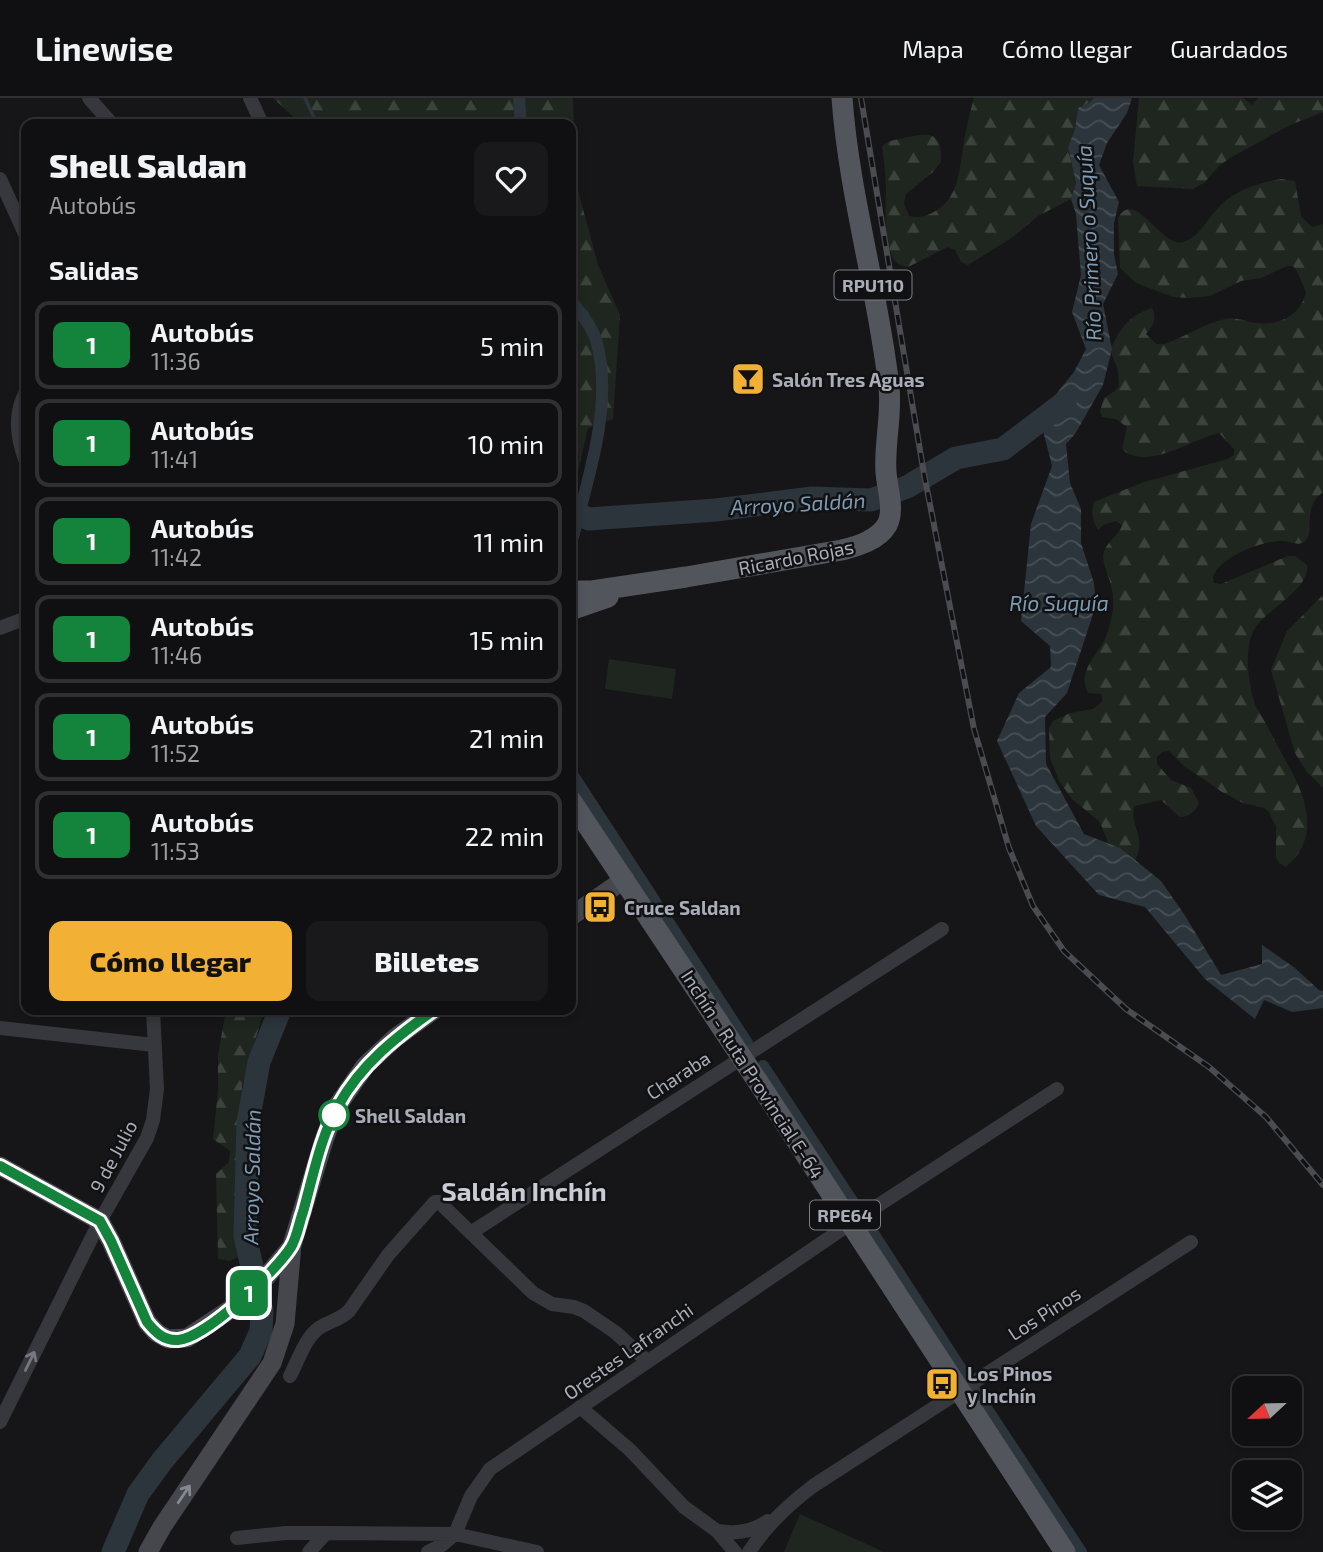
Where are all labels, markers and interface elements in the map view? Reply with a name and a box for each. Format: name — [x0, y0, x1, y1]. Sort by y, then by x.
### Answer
text: Linewise — [35, 28, 173, 68]
text: Mapa — [902, 34, 964, 63]
text: Cómo llegar — [1002, 34, 1132, 63]
text: Guardados — [1170, 34, 1288, 63]
button: heart — [474, 142, 548, 216]
water label: Río Primero o Suquía — [1070, 144, 1106, 342]
text: Shell Saldan — [49, 145, 247, 185]
text: Autobús — [49, 191, 136, 219]
text: Salidas — [49, 254, 139, 285]
road number: RPU110 — [834, 270, 912, 300]
text: Autobús — [151, 316, 254, 347]
text: 1 — [86, 330, 97, 359]
text: 5 min — [480, 330, 544, 361]
text: 11:36 — [151, 347, 201, 375]
bar icon: Salón Tres Aguas — [729, 360, 767, 398]
place label: Salón Tres Aguas — [772, 368, 925, 391]
text: Autobús — [151, 414, 254, 445]
text: 1 — [86, 428, 97, 457]
text: 10 min — [468, 428, 544, 459]
text: 11:41 — [151, 445, 198, 473]
water label: Arroyo Saldán — [729, 487, 866, 520]
text: Autobús — [151, 512, 254, 543]
text: 1 — [86, 526, 97, 555]
text: 11 min — [473, 526, 544, 557]
street label: Ricardo Rojas — [736, 535, 856, 579]
text: 11:42 — [151, 543, 202, 571]
water label: Río Suquía — [1009, 590, 1109, 615]
text: Autobús — [151, 610, 254, 641]
text: 1 — [86, 624, 97, 653]
text: 15 min — [470, 624, 544, 655]
text: 11:46 — [151, 641, 202, 669]
text: Autobús — [151, 708, 254, 739]
text: 1 — [86, 722, 97, 751]
text: 21 min — [469, 722, 544, 753]
text: 11:52 — [151, 739, 200, 767]
text: Autobús — [151, 806, 254, 837]
text: 1 — [86, 820, 97, 849]
text: 22 min — [465, 820, 544, 851]
text: 11:53 — [151, 837, 200, 865]
bus stop icon: Cruce Saldan — [581, 888, 619, 926]
place label: Cruce Saldan — [624, 896, 741, 919]
button: Cómo llegar — [49, 921, 292, 1001]
button: Billetes — [306, 921, 548, 1001]
street label: Inchín - Ruta Provincial E-64 — [677, 965, 829, 1183]
street label: Charaba — [642, 1046, 714, 1104]
marker: Shell Saldan — [319, 1100, 349, 1130]
place label: Shell Saldan — [355, 1104, 466, 1127]
water label: Arroyo Saldán — [237, 1109, 266, 1246]
street label: 9 de Julio — [84, 1116, 142, 1196]
district label: Saldán Inchín — [441, 1175, 607, 1206]
road number: RPE64 — [810, 1200, 880, 1230]
line badge: 1 — [226, 1270, 272, 1316]
text: 1 — [244, 1278, 254, 1307]
street label: Los Pinos — [1003, 1281, 1085, 1345]
street label: Orestes Lafranchi — [559, 1298, 697, 1404]
one-way arrow — [24, 1351, 38, 1372]
place label: Los Pinos y Inchín — [967, 1362, 1052, 1408]
bus stop icon: Los Pinos y Inchín — [923, 1365, 961, 1403]
north arrow — [1232, 1376, 1302, 1446]
map controls — [1232, 1376, 1302, 1530]
button: layers — [1232, 1460, 1302, 1530]
one-way arrow — [177, 1485, 191, 1504]

